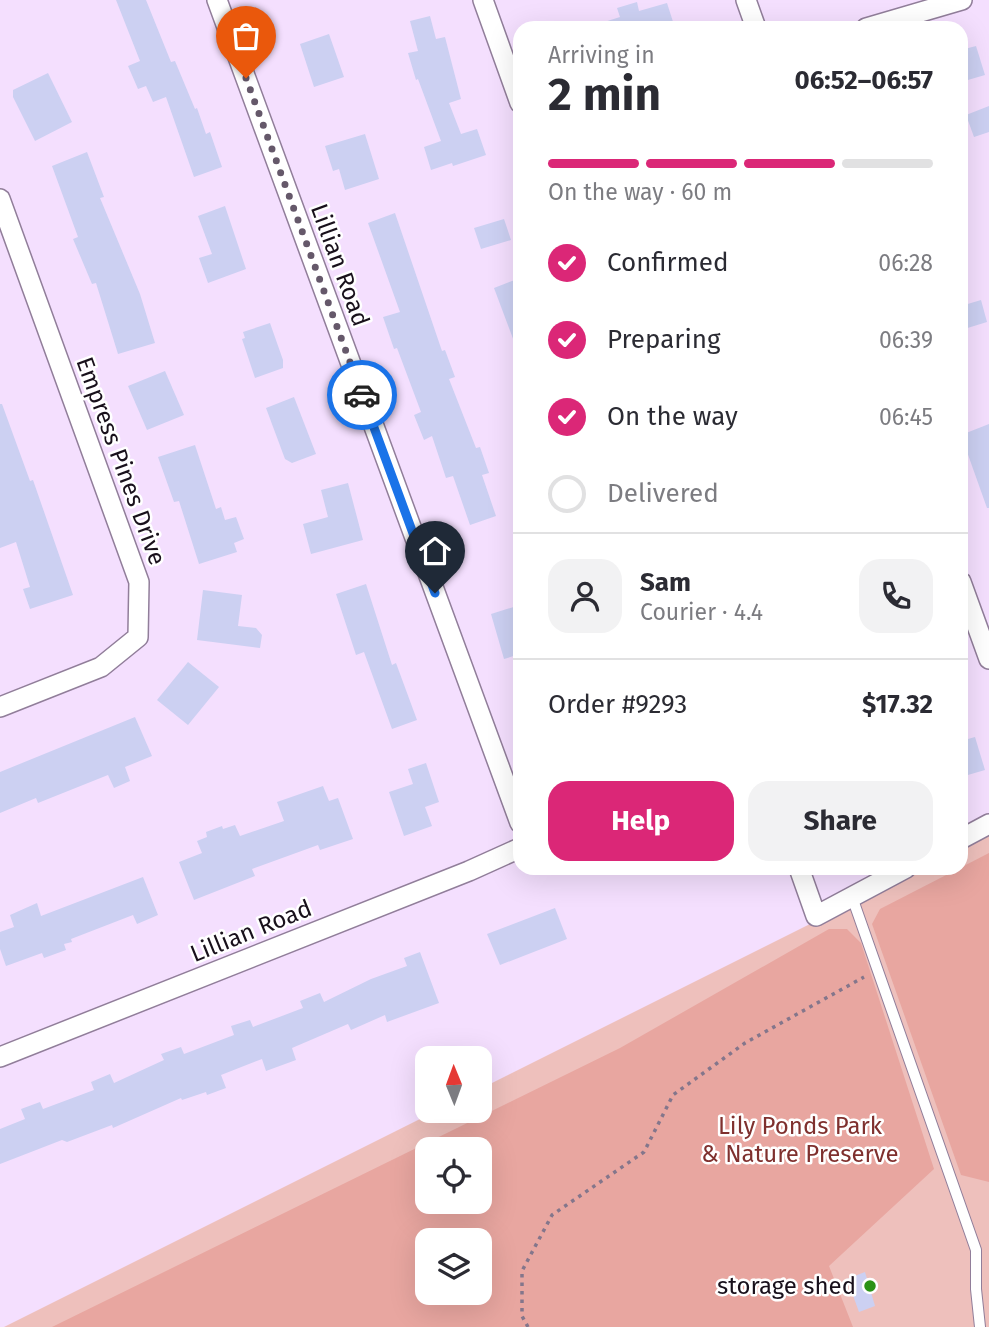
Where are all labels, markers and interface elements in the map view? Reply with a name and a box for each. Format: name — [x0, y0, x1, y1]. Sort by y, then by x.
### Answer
pin — [216, 6, 276, 78]
icon: bag — [227, 17, 265, 55]
text: Arriving in — [548, 41, 655, 69]
text: 06:52–06:57 — [794, 65, 933, 96]
text: 2 min — [548, 67, 661, 122]
text: On the way · 60 m — [548, 178, 732, 206]
street label: Lillian Road — [305, 200, 375, 330]
icon: check — [548, 244, 586, 282]
text: Confirmed — [607, 247, 728, 278]
text: 06:28 — [878, 249, 933, 277]
icon: check — [548, 321, 586, 359]
text: Preparing — [607, 324, 720, 355]
text: 06:39 — [879, 326, 933, 354]
street label: Empress Pines Drive — [70, 353, 172, 569]
courier — [327, 360, 397, 430]
icon: car — [343, 376, 381, 414]
icon: check — [548, 398, 586, 436]
text: On the way — [607, 401, 738, 432]
text: 06:45 — [879, 403, 933, 431]
text: Delivered — [607, 478, 719, 509]
pin — [405, 521, 465, 593]
icon: home — [416, 532, 454, 570]
button: person — [548, 559, 622, 633]
button: phone — [859, 559, 933, 633]
text: Sam — [640, 567, 691, 598]
text: Courier · 4.4 — [640, 598, 763, 626]
text: Order #9293 — [548, 689, 687, 720]
text: $17.32 — [862, 689, 933, 720]
button: Help — [548, 781, 734, 861]
button: Share — [748, 781, 933, 861]
street label: Lillian Road — [186, 894, 316, 968]
north arrow — [415, 1046, 492, 1124]
map controls — [415, 1046, 492, 1305]
park label: Lily Ponds Park & Nature Preserve — [701, 1112, 899, 1168]
button: locate — [415, 1137, 492, 1214]
button: layers — [415, 1228, 492, 1305]
place label: storage shed — [717, 1272, 856, 1300]
marker: storage shed — [862, 1278, 878, 1294]

